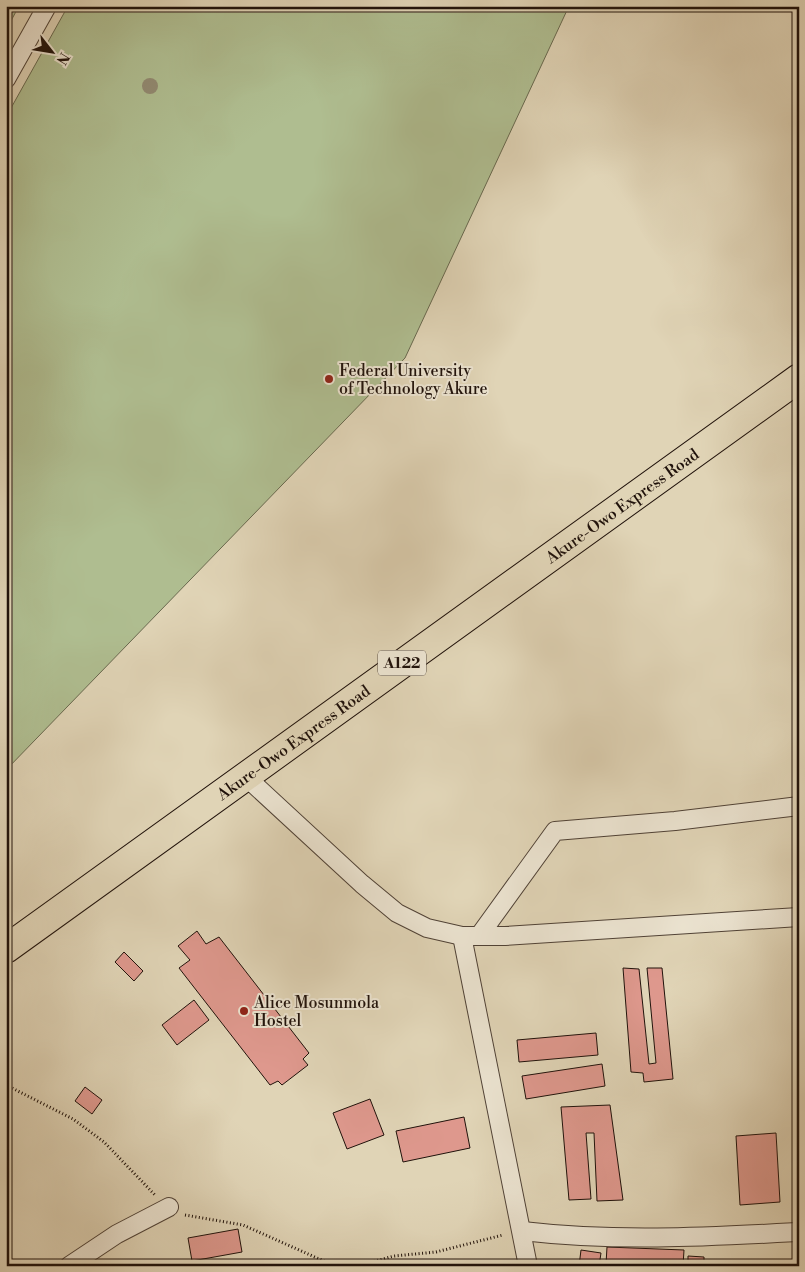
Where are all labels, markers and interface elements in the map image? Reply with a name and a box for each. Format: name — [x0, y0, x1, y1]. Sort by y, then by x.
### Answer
north arrow — [28, 28, 78, 78]
text: N — [52, 49, 73, 68]
place label: Federal University of Technology Akure — [339, 361, 488, 399]
marker: Federal University of Technology Akure — [323, 373, 335, 385]
street label: Akure-Owo Express Road — [541, 444, 703, 569]
road number: A122 — [378, 650, 426, 676]
street label: Akure-Owo Express Road — [213, 681, 374, 805]
place label: Alice Mosunmola Hostel — [253, 993, 380, 1031]
marker: Alice Mosunmola Hostel — [238, 1005, 250, 1017]

